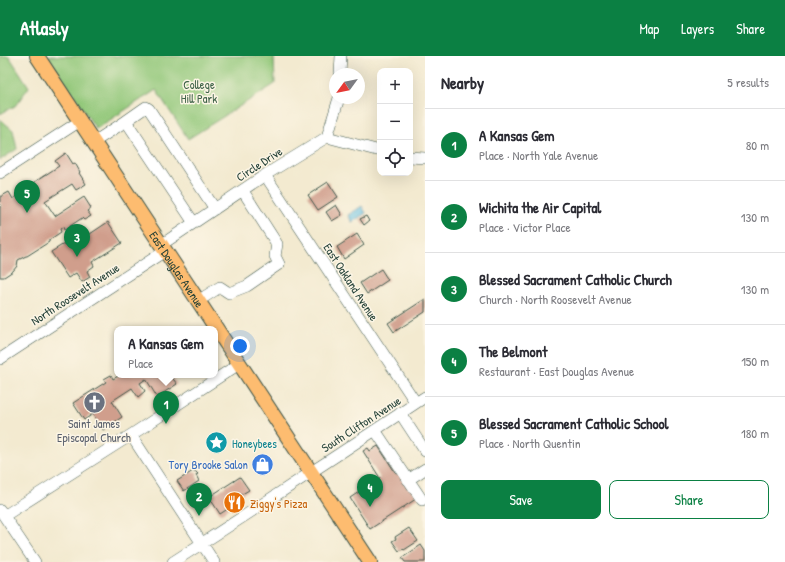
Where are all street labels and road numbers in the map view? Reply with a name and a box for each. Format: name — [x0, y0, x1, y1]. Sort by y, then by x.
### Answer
street label: Circle Drive — [233, 143, 286, 185]
street label: East Douglas Avenue — [146, 228, 209, 311]
street label: East Oakland Avenue — [320, 240, 383, 324]
street label: North Roosevelt Avenue — [27, 259, 123, 329]
street label: South Clifton Avenue — [318, 392, 404, 456]

